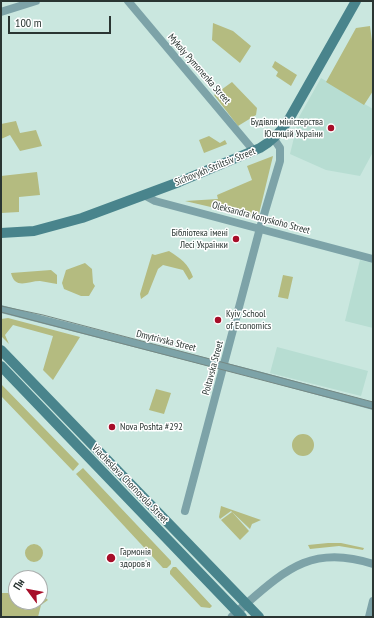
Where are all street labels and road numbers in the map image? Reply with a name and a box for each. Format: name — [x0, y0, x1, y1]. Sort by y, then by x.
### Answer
street label: Mykoly Pymonenka Street — [165, 31, 233, 107]
street label: Sichovykh Striltsiv Street — [173, 145, 257, 189]
street label: Oleksandra Konyskoho Street — [211, 199, 311, 237]
street label: Dmytrivska Street — [135, 328, 197, 354]
street label: Poltavska Street — [200, 340, 226, 396]
street label: Viacheslava Chornovola Street — [89, 442, 171, 526]

